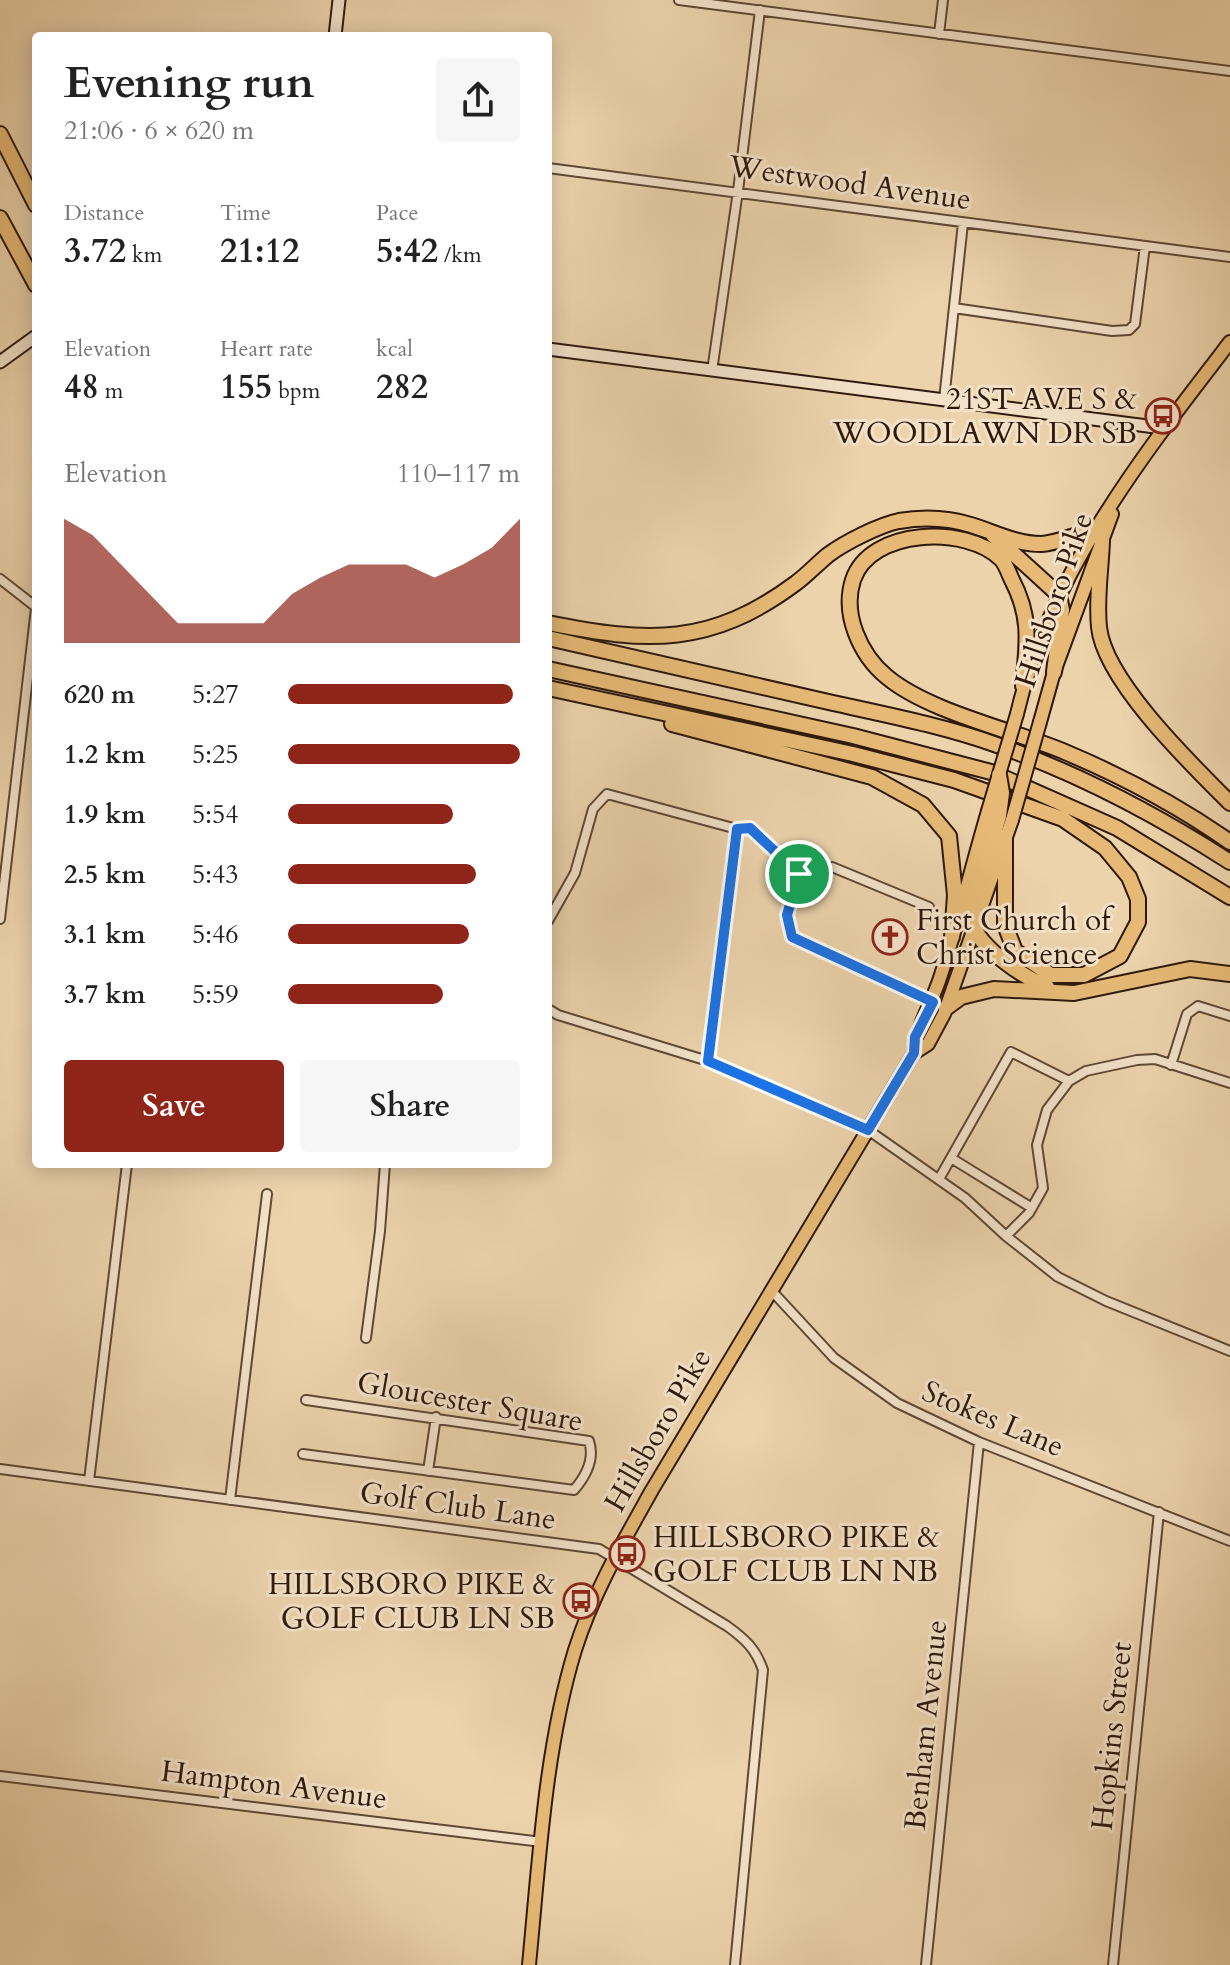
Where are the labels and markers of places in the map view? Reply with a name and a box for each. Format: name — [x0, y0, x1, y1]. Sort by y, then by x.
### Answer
place label: 21ST AVE S & WOODLAWN DR SB — [832, 379, 1137, 454]
bus stop icon: 21ST AVE S & WOODLAWN DR SB — [1144, 397, 1182, 435]
pin — [765, 840, 833, 908]
place label: First Church of Christ Science — [916, 900, 1115, 975]
church icon: First Church of Christ Science — [871, 918, 909, 956]
place label: HILLSBORO PIKE & GOLF CLUB LN NB — [653, 1517, 940, 1592]
bus stop icon: HILLSBORO PIKE & GOLF CLUB LN NB — [608, 1535, 646, 1573]
place label: HILLSBORO PIKE & GOLF CLUB LN SB — [268, 1564, 555, 1639]
bus stop icon: HILLSBORO PIKE & GOLF CLUB LN SB — [562, 1582, 600, 1620]

